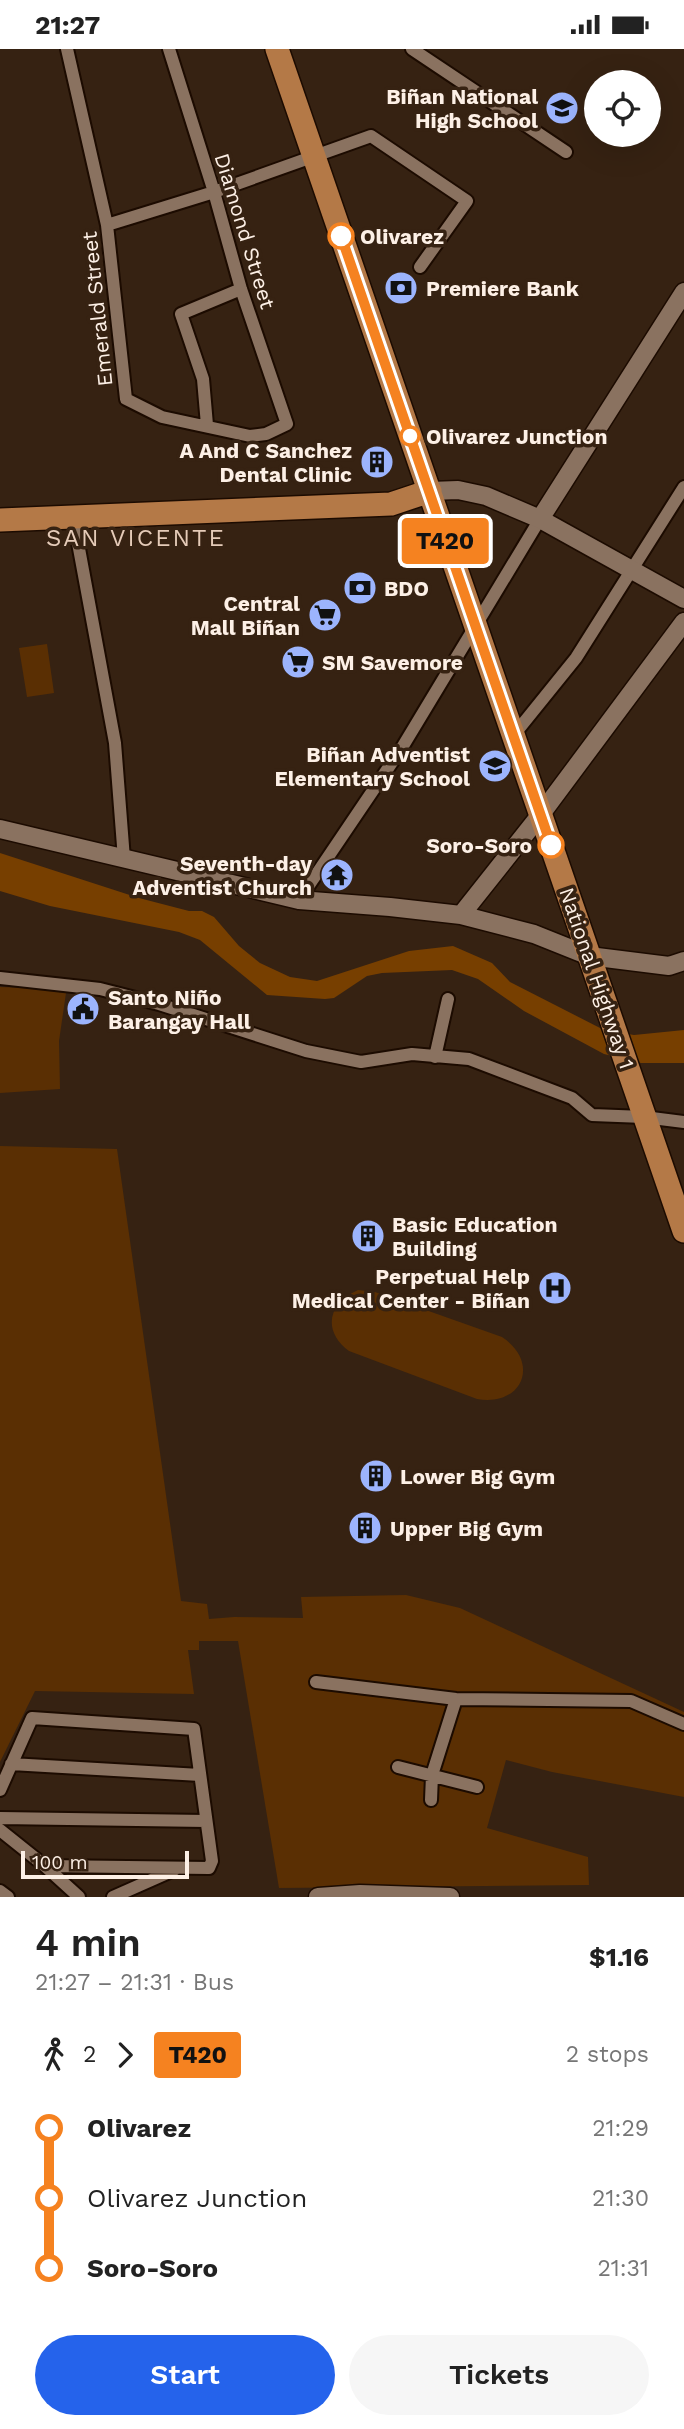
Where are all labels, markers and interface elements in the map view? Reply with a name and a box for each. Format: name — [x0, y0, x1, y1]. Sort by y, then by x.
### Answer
text: 21:27 — [35, 10, 100, 40]
map controls — [584, 70, 661, 147]
button: locate — [584, 70, 661, 147]
place label: Biñan National High School — [386, 84, 538, 133]
school or university icon: Biñan National High School — [543, 89, 581, 127]
street label: Diamond Street — [209, 150, 281, 312]
marker: Olivarez — [328, 223, 354, 249]
place label: Olivarez — [360, 224, 444, 249]
street label: Emerald Street — [76, 230, 118, 388]
bank icon: Premiere Bank — [382, 269, 420, 307]
place label: Premiere Bank — [426, 276, 580, 301]
place label: Olivarez Junction — [426, 424, 607, 449]
marker: Olivarez Junction — [400, 426, 420, 446]
place label: A And C Sanchez Dental Clinic — [179, 438, 352, 487]
building icon: A And C Sanchez Dental Clinic — [358, 443, 396, 481]
line badge: T420 — [396, 518, 494, 564]
district label: SAN VICENTE — [46, 524, 226, 552]
text: T420 — [416, 527, 474, 555]
bank icon: BDO — [341, 569, 379, 607]
place label: BDO — [384, 576, 429, 601]
place label: Central Mall Biñan — [191, 591, 300, 640]
supermarket icon: Central Mall Biñan — [306, 596, 344, 634]
supermarket icon: SM Savemore — [279, 643, 317, 681]
place label: SM Savemore — [322, 650, 463, 675]
place label: Biñan Adventist Elementary School — [274, 742, 470, 791]
school or university icon: Biñan Adventist Elementary School — [476, 747, 514, 785]
marker: Soro-Soro — [538, 832, 564, 858]
place label: Soro-Soro — [426, 833, 532, 858]
place label: Seventh-day Adventist Church — [132, 851, 312, 900]
temple icon: Seventh-day Adventist Church — [318, 856, 356, 894]
street label: National Highway 1 — [554, 884, 640, 1072]
place label: Santo Niño Barangay Hall — [108, 985, 251, 1034]
public building icon: Santo Niño Barangay Hall — [64, 990, 102, 1028]
place label: Basic Education Building — [392, 1212, 558, 1261]
building icon: Basic Education Building — [349, 1217, 387, 1255]
place label: Perpetual Help Medical Center - Biñan — [292, 1264, 530, 1313]
hospital icon: Perpetual Help Medical Center - Biñan — [536, 1269, 574, 1307]
building icon: Lower Big Gym — [357, 1457, 395, 1495]
place label: Lower Big Gym — [400, 1464, 555, 1489]
building icon: Upper Big Gym — [346, 1509, 384, 1547]
place label: Upper Big Gym — [390, 1516, 543, 1541]
scale bar — [21, 1848, 189, 1880]
text: 100 m — [32, 1851, 88, 1874]
text: 4 min — [35, 1921, 141, 1965]
text: $1.16 — [589, 1942, 649, 1972]
text: 21:27 – 21:31 · Bus — [35, 1969, 234, 1996]
icon: walk — [35, 2036, 73, 2074]
icon: forward — [106, 2036, 144, 2074]
text: 2 — [83, 2041, 96, 2068]
text: T420 — [168, 2041, 227, 2069]
text: 2 stops — [566, 2041, 649, 2068]
text: Olivarez — [87, 2113, 191, 2143]
text: 21:29 — [592, 2115, 649, 2142]
text: Olivarez Junction — [87, 2183, 307, 2213]
text: 21:30 — [592, 2185, 649, 2212]
text: Soro-Soro — [87, 2253, 218, 2283]
text: 21:31 — [597, 2255, 649, 2282]
button: Start — [35, 2335, 335, 2415]
button: Tickets — [349, 2335, 649, 2415]

